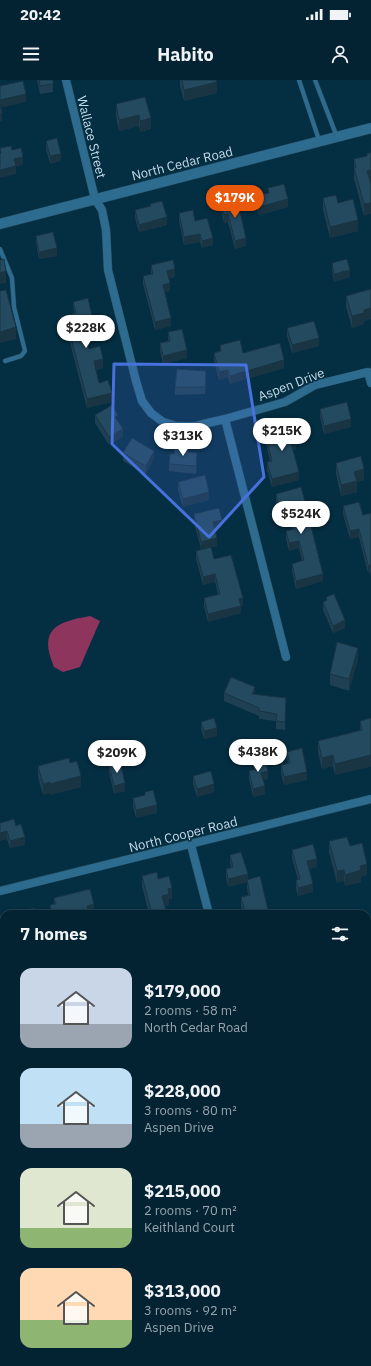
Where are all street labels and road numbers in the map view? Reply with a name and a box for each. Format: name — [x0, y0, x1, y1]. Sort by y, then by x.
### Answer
street label: Wallace Street — [73, 94, 110, 180]
street label: North Cedar Road — [130, 143, 235, 184]
street label: Aspen Drive — [255, 364, 327, 405]
street label: North Cooper Road — [127, 813, 239, 856]

